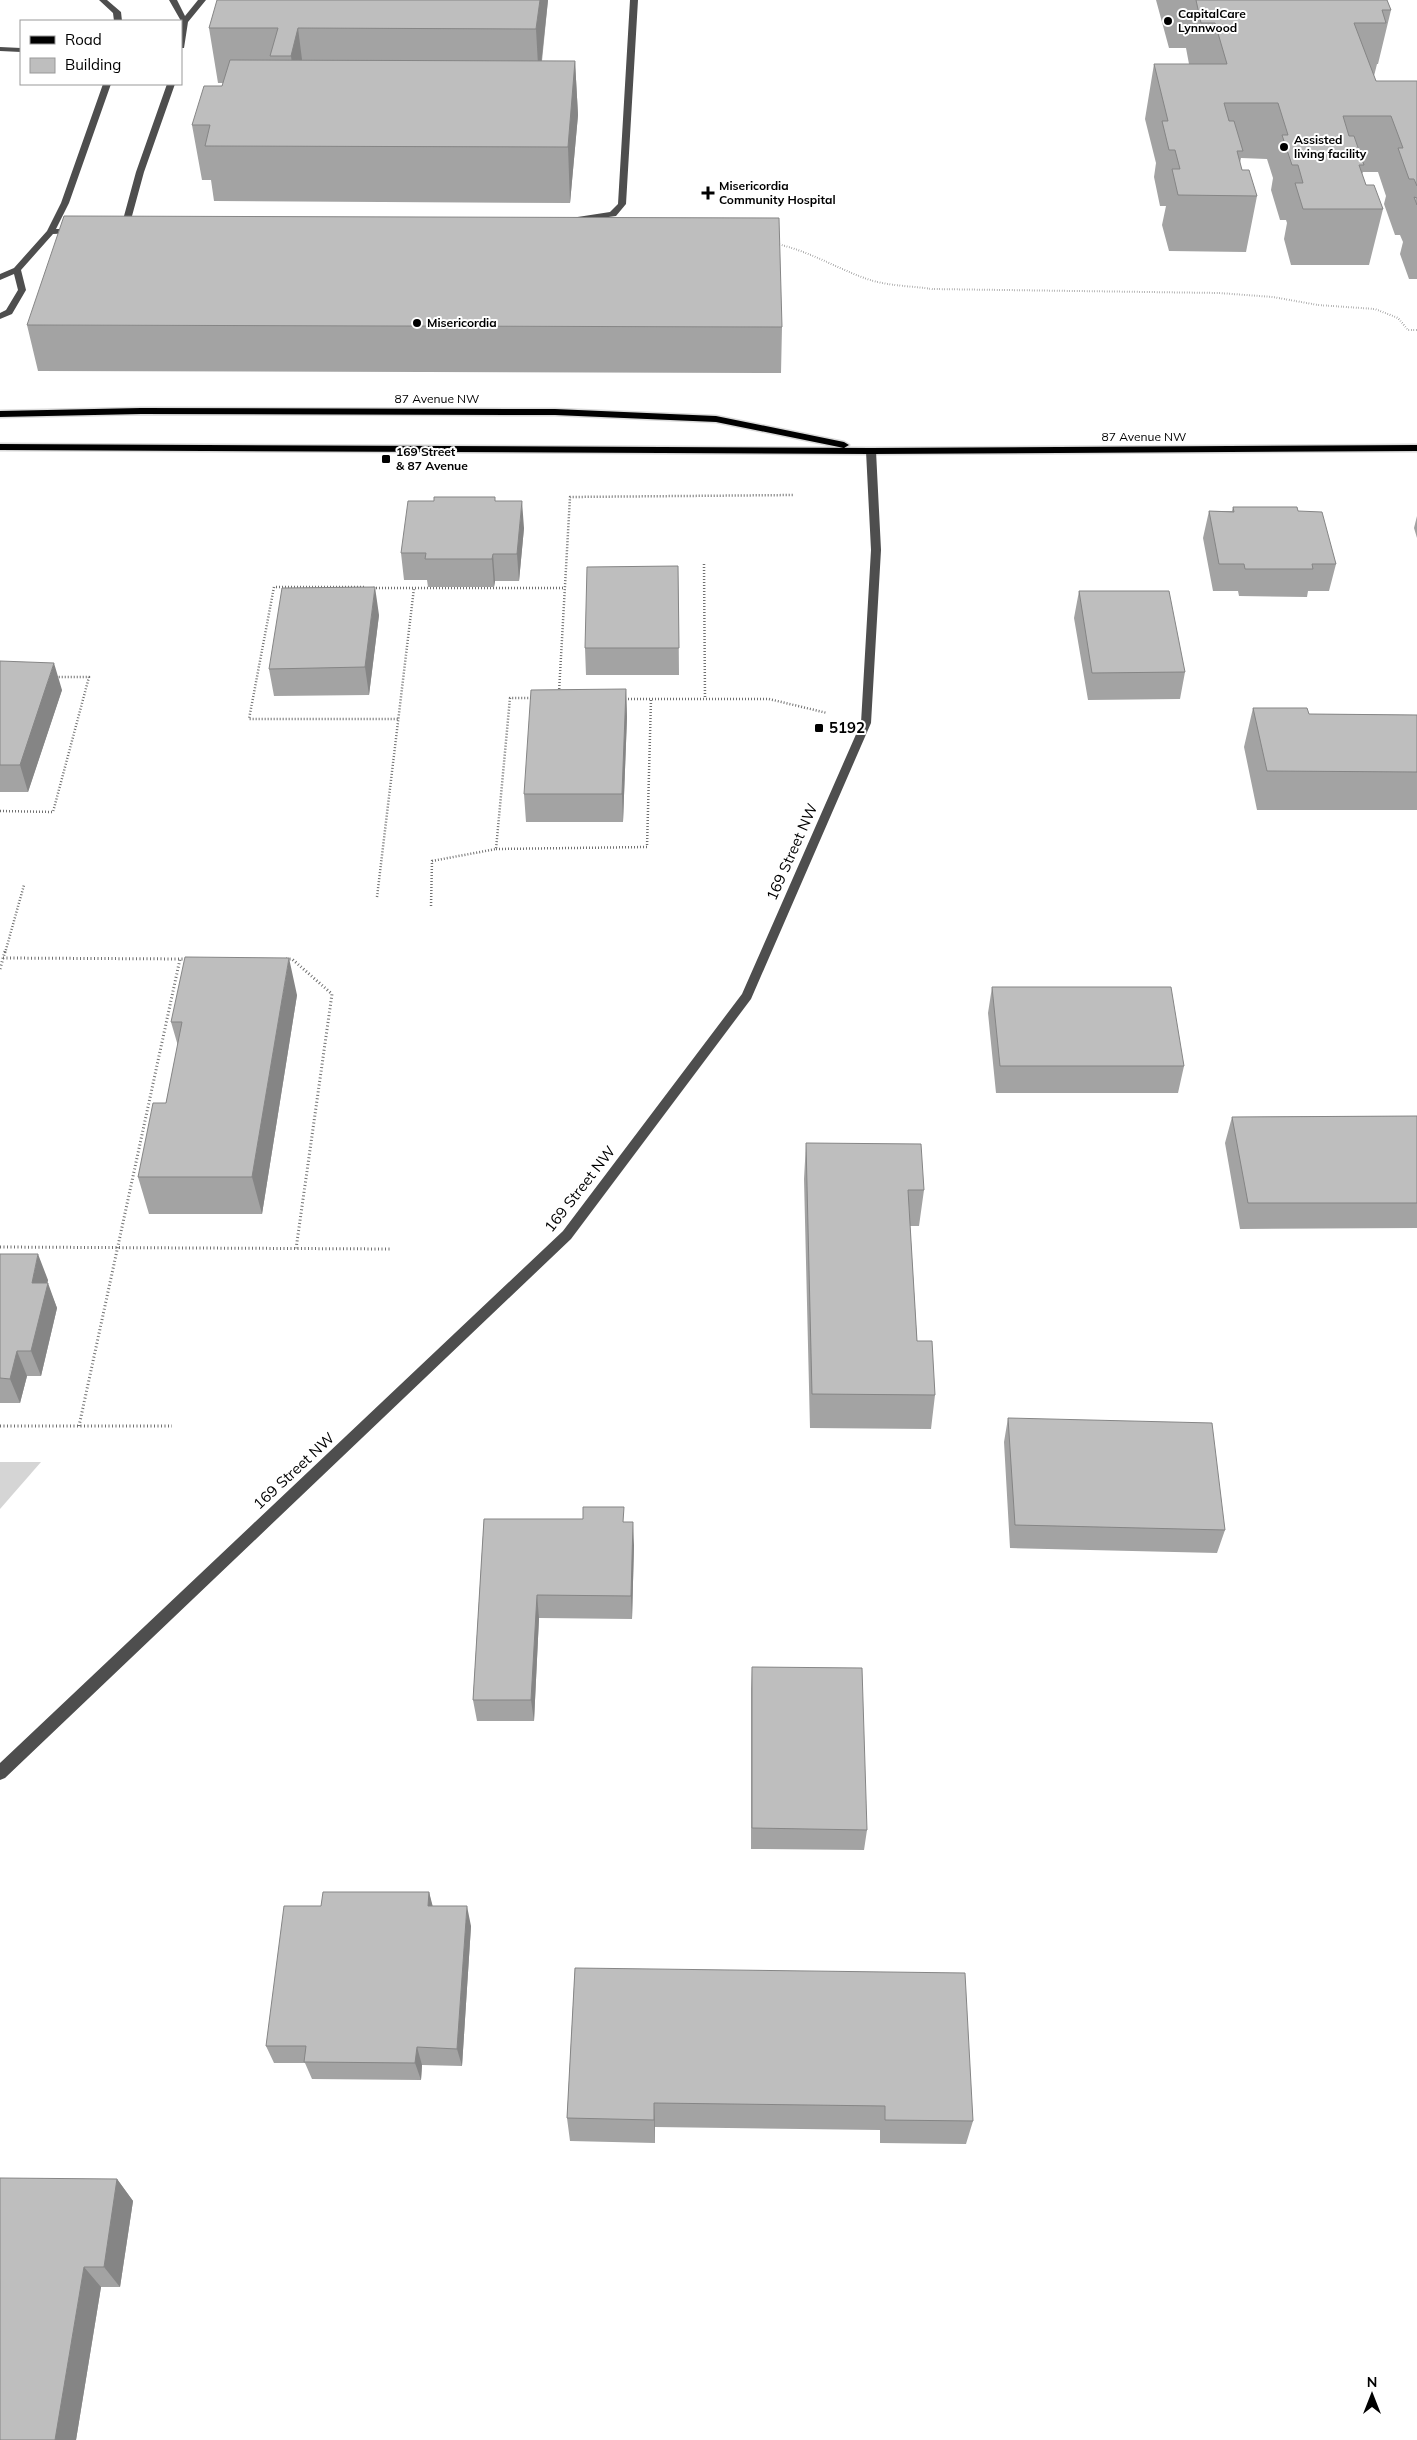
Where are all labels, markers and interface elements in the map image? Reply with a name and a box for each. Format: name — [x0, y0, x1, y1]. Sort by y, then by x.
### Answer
place label: CapitalCare Lynnwood — [1178, 6, 1246, 35]
marker: CapitalCare Lynnwood — [1162, 15, 1174, 27]
legend — [20, 20, 182, 85]
text: Road — [65, 30, 102, 49]
text: Building — [65, 55, 121, 74]
place label: Assisted living facility — [1294, 132, 1367, 161]
marker: Assisted living facility — [1278, 141, 1290, 153]
place label: Misericordia Community Hospital — [719, 178, 836, 207]
marker: Misericordia Community Hospital — [701, 186, 715, 200]
place label: Misericordia — [427, 315, 497, 330]
marker: Misericordia — [411, 317, 423, 329]
street label: 87 Avenue NW — [395, 391, 479, 406]
street label: 87 Avenue NW — [1102, 429, 1186, 444]
place label: 169 Street & 87 Avenue — [396, 444, 468, 473]
marker: 169 Street & 87 Avenue — [380, 453, 392, 465]
place label: 5192 — [829, 718, 865, 737]
marker: 5192 — [813, 722, 825, 734]
street label: 169 Street NW — [762, 800, 822, 903]
street label: 169 Street NW — [540, 1142, 619, 1236]
street label: 169 Street NW — [249, 1428, 338, 1513]
north arrow — [1347, 2370, 1397, 2420]
text: N — [1367, 2373, 1377, 2391]

